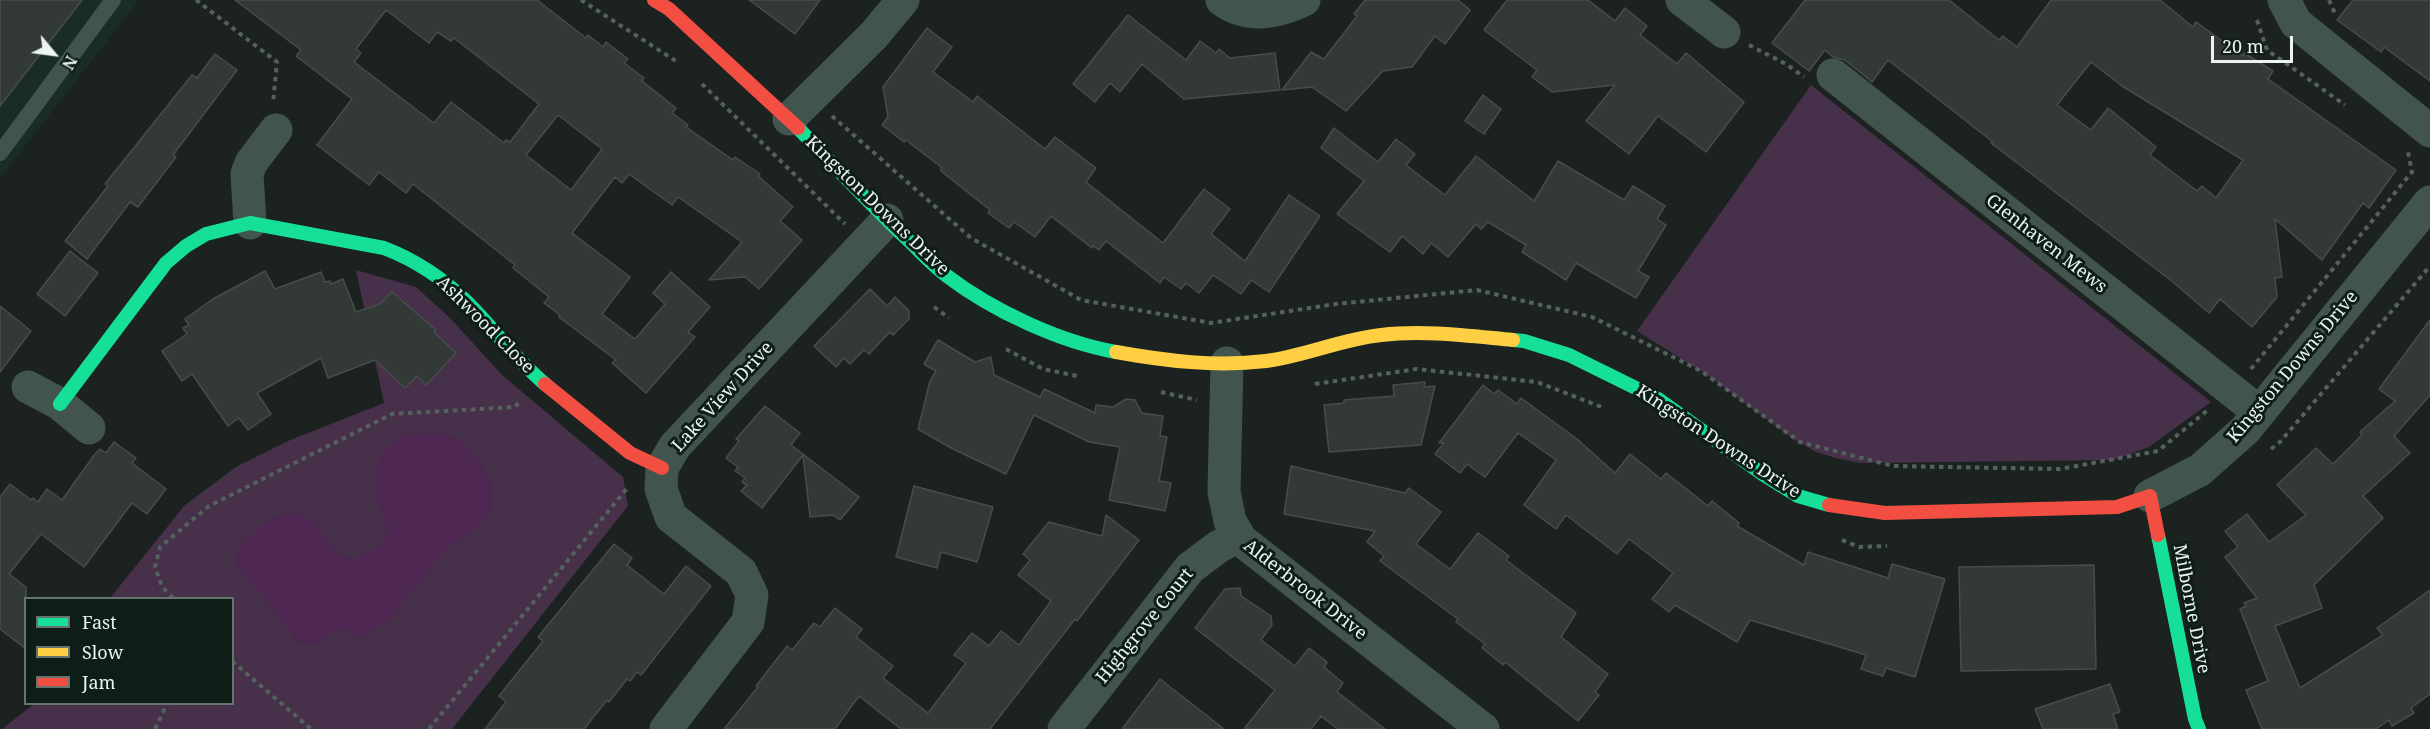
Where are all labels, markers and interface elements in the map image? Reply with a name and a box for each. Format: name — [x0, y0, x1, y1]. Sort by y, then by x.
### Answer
north arrow — [24, 24, 84, 84]
scale bar — [2214, 24, 2296, 62]
text: 20 m — [2222, 34, 2264, 58]
text: N — [57, 52, 82, 74]
street label: Kingston Downs Drive — [801, 132, 953, 280]
street label: Glenhaven Mews — [1981, 190, 2111, 298]
street label: Ashwood Close — [432, 272, 538, 378]
street label: Kingston Downs Drive — [2223, 287, 2363, 447]
street label: Lake View Drive — [668, 337, 778, 457]
street label: Kingston Downs Drive — [1632, 381, 1804, 503]
street label: Alderbrook Drive — [1239, 535, 1371, 645]
street label: Milborne Drive — [2168, 542, 2214, 676]
street label: Highgrove Court — [1092, 564, 1198, 688]
legend — [24, 597, 234, 705]
text: Fast — [82, 610, 117, 634]
text: Slow — [82, 640, 123, 664]
text: Jam — [82, 670, 116, 694]

